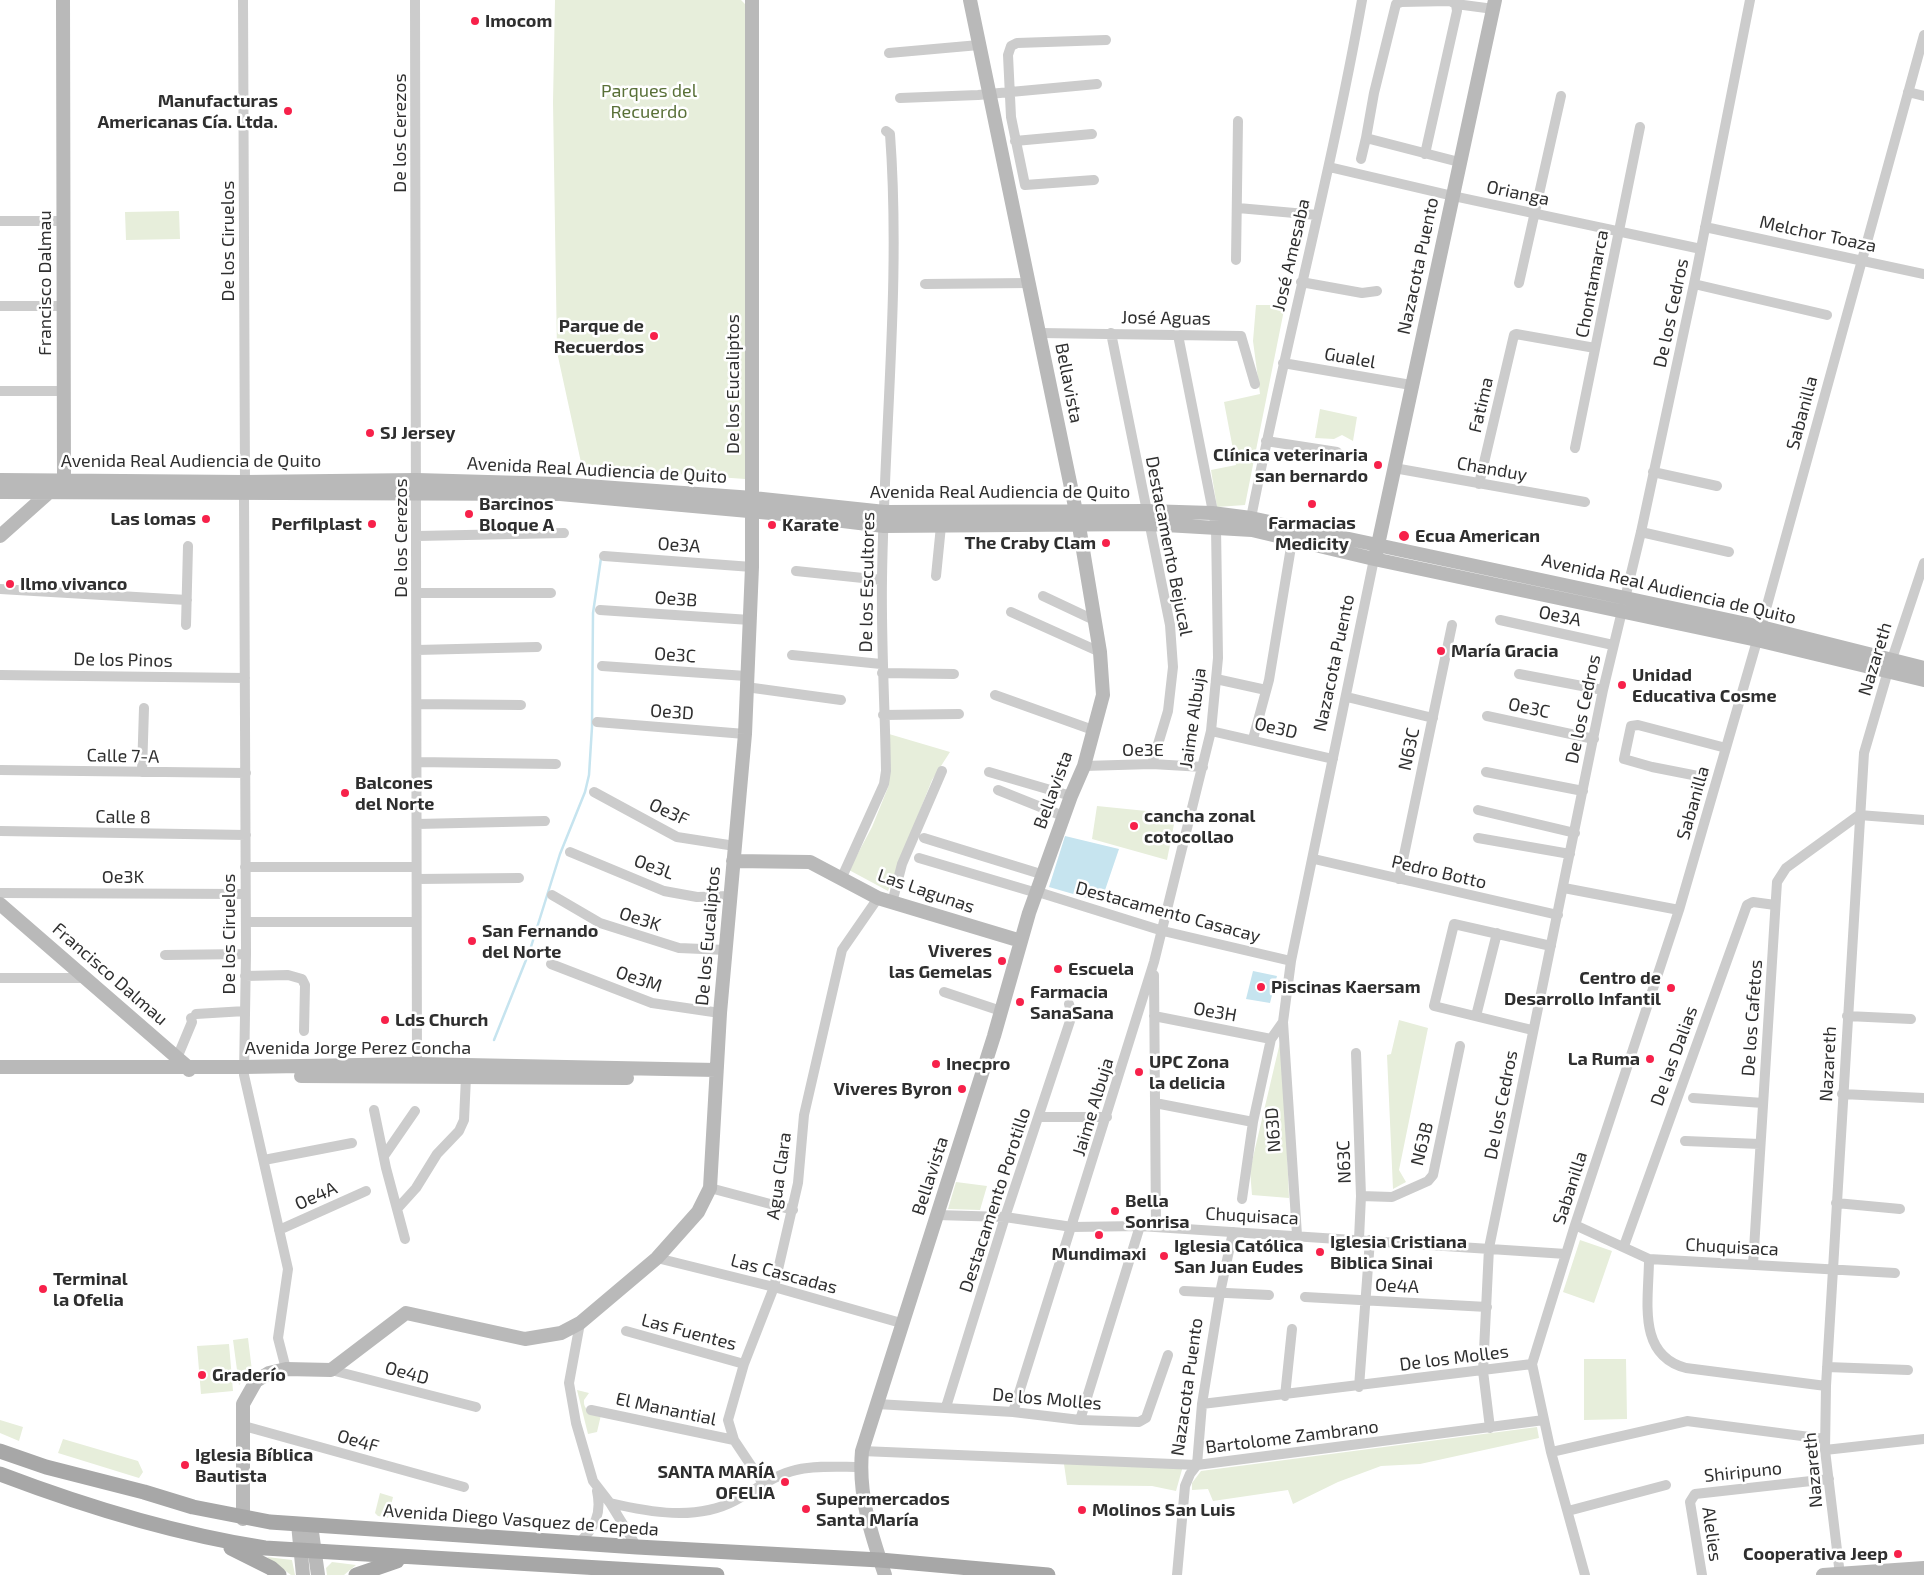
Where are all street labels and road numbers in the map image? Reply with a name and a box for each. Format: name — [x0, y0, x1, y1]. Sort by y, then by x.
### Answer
street label: De los Cerezos — [389, 73, 411, 193]
street label: Orianga — [1485, 176, 1551, 210]
street label: De los Ciruelos — [217, 181, 239, 301]
street label: Nazacota Puento — [1393, 196, 1443, 336]
street label: José Amesaba — [1268, 197, 1314, 313]
street label: Francisco Dalmau — [34, 210, 56, 356]
street label: Melchor Toaza — [1757, 211, 1879, 257]
street label: Chontamarca — [1571, 228, 1613, 340]
street label: De los Cedros — [1649, 256, 1693, 370]
street label: José Aguas — [1121, 306, 1211, 330]
street label: De los Eucaliptos — [722, 314, 744, 454]
street label: Bellavista — [1051, 341, 1087, 425]
street label: Gualel — [1323, 343, 1377, 373]
street label: Sabanilla — [1782, 374, 1822, 452]
street label: Fatima — [1464, 375, 1498, 435]
street label: Avenida Real Audiencia de Quito — [61, 450, 321, 472]
street label: Avenida Real Audiencia de Quito — [466, 452, 728, 488]
street label: Chanduy — [1455, 452, 1529, 486]
street label: Destacamento Bejucal — [1141, 454, 1197, 638]
street label: De los Cerezos — [390, 478, 412, 598]
street label: Avenida Real Audiencia de Quito — [870, 481, 1130, 503]
street label: De los Escultores — [855, 511, 879, 653]
street label: Oe3A — [657, 533, 701, 557]
street label: Avenida Real Audiencia de Quito — [1540, 549, 1798, 629]
street label: Oe3B — [654, 587, 698, 611]
street label: Nazacota Puento — [1309, 593, 1359, 733]
street label: Oe3A — [1537, 601, 1583, 631]
street label: Nazareth — [1854, 620, 1896, 698]
street label: Oe3C — [653, 643, 697, 667]
street label: De los Pinos — [73, 648, 173, 672]
street label: De los Cedros — [1561, 652, 1605, 766]
street label: Jaime Albuja — [1175, 666, 1211, 770]
street label: Oe3C — [1506, 693, 1552, 723]
street label: Oe3D — [649, 700, 695, 724]
street label: Oe3D — [1252, 713, 1300, 743]
street label: N63C — [1394, 726, 1424, 772]
street label: Oe3E — [1122, 739, 1164, 761]
street label: Calle 7-A — [87, 745, 159, 767]
street label: Bellavista — [1029, 748, 1077, 832]
street label: Sabanilla — [1672, 764, 1714, 842]
street label: Oe3F — [646, 793, 692, 831]
street label: Calle 8 — [95, 806, 151, 828]
street label: Oe3L — [631, 850, 677, 884]
street label: Pedro Botto — [1389, 851, 1489, 893]
street label: Las Lagunas — [875, 864, 977, 918]
street label: De los Eucaliptos — [691, 865, 725, 1007]
street label: Oe3K — [102, 866, 144, 888]
street label: De los Ciruelos — [218, 874, 240, 994]
street label: Destacamento Casacay — [1073, 877, 1263, 947]
street label: Oe3K — [617, 902, 663, 936]
street label: Francisco Dalmau — [48, 918, 172, 1030]
street label: De los Cafetos — [1737, 959, 1767, 1077]
street label: Oe3M — [613, 961, 665, 997]
street label: Oe3H — [1192, 998, 1238, 1026]
street label: De las Dalias — [1646, 1003, 1702, 1109]
street label: Nazareth — [1815, 1026, 1841, 1102]
street label: Avenida Jorge Perez Concha — [245, 1037, 471, 1059]
street label: De los Cedros — [1480, 1048, 1522, 1162]
street label: Jaime Albuja — [1068, 1055, 1118, 1159]
street label: Destacamento Porotillo — [955, 1105, 1035, 1295]
street label: N63D — [1261, 1107, 1285, 1153]
street label: N63B — [1406, 1120, 1438, 1168]
street label: Agua Clara — [762, 1131, 796, 1221]
street label: Bellavista — [907, 1134, 953, 1218]
street label: N63C — [1332, 1140, 1356, 1184]
street label: Sabanilla — [1548, 1149, 1592, 1227]
street label: Oe4A — [292, 1177, 340, 1215]
street label: Chuquisaca — [1205, 1203, 1299, 1229]
street label: Chuquisaca — [1685, 1234, 1779, 1260]
street label: Las Cascadas — [728, 1249, 840, 1299]
street label: Oe4A — [1374, 1274, 1420, 1298]
street label: Las Fuentes — [639, 1309, 739, 1355]
street label: Nazacota Puento — [1167, 1317, 1207, 1457]
street label: De los Molles — [1398, 1341, 1510, 1375]
street label: Oe4D — [383, 1357, 431, 1389]
street label: De los Molles — [991, 1383, 1103, 1415]
street label: El Manantial — [614, 1388, 718, 1430]
street label: Bartolome Zambrano — [1204, 1416, 1380, 1458]
street label: Oe4F — [335, 1425, 381, 1457]
street label: Nazareth — [1799, 1431, 1827, 1509]
street label: Shiripuno — [1703, 1457, 1783, 1487]
street label: Avenida Diego Vasquez de Cepeda — [382, 1500, 660, 1540]
street label: Alelies — [1697, 1505, 1727, 1563]

